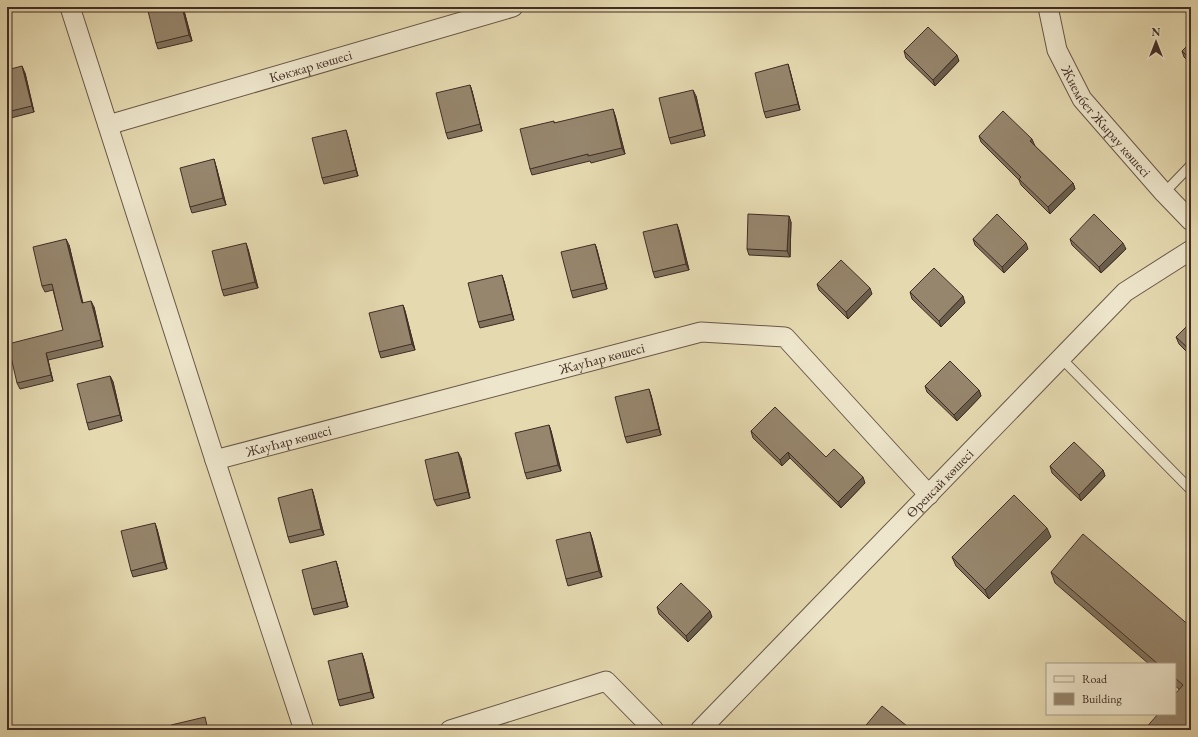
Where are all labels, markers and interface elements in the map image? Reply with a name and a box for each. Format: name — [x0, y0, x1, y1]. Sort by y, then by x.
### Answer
north arrow — [1136, 22, 1176, 62]
text: N — [1152, 25, 1161, 39]
street label: Көкжар көшесі — [267, 45, 355, 87]
street label: Жиембет Жырау көшесі — [1057, 61, 1155, 181]
street label: ЖауҺар көшесі — [556, 338, 647, 378]
street label: ЖауҺар көшесі — [243, 421, 334, 461]
street label: Өренсай көшесі — [902, 444, 978, 522]
legend — [1046, 663, 1176, 715]
text: Road — [1082, 671, 1108, 687]
text: Building — [1082, 691, 1123, 707]

